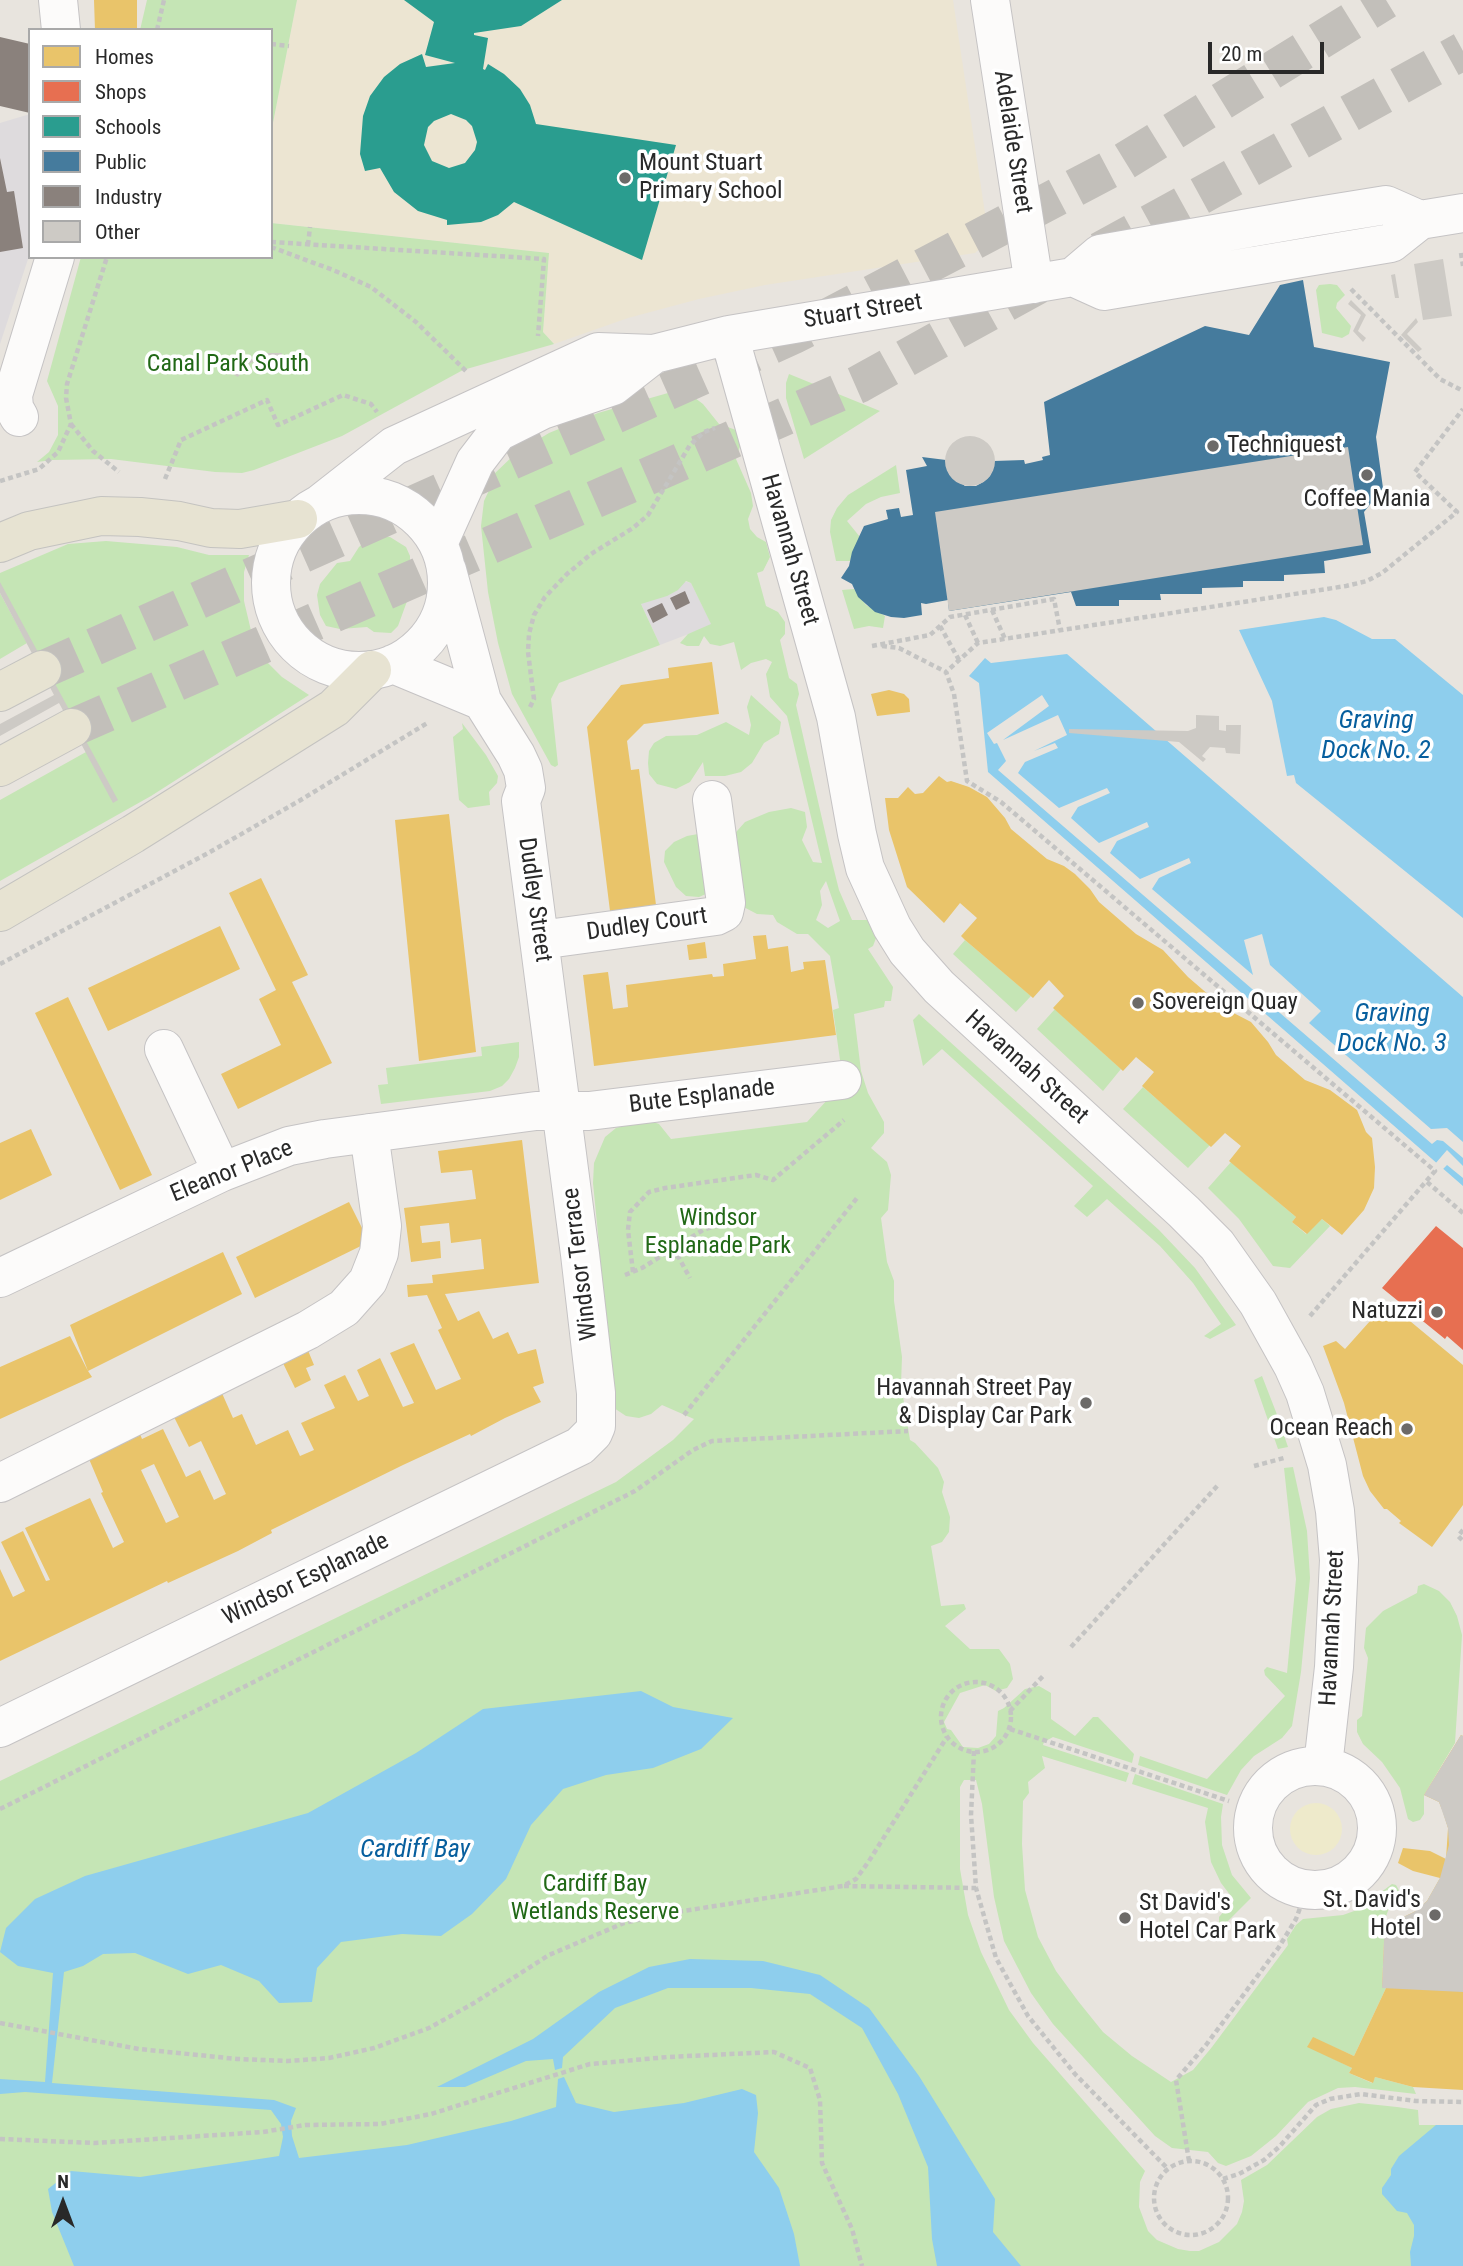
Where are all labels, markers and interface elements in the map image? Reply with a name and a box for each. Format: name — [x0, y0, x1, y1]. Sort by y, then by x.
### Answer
legend — [28, 28, 273, 259]
scale bar — [1211, 28, 1326, 72]
text: 20 m — [1221, 42, 1262, 66]
text: Homes — [95, 45, 154, 69]
street label: Adelaide Street — [986, 68, 1038, 216]
text: Shops — [95, 80, 147, 104]
text: Schools — [95, 115, 161, 139]
text: Public — [95, 150, 147, 174]
place label: Mount Stuart Primary School — [639, 150, 782, 206]
marker: Mount Stuart Primary School — [617, 170, 633, 186]
text: Industry — [95, 185, 162, 209]
text: Other — [95, 220, 140, 244]
street label: Stuart Street — [802, 288, 924, 336]
park label: Canal Park South — [147, 351, 309, 379]
place label: Techniquest — [1227, 432, 1342, 460]
marker: Techniquest — [1205, 438, 1221, 454]
marker: Coffee Mania — [1359, 467, 1375, 483]
street label: Havannah Street — [754, 471, 824, 629]
place label: Coffee Mania — [1304, 486, 1430, 514]
water label: Graving Dock No. 2 — [1321, 705, 1431, 766]
street label: Dudley Street — [511, 836, 557, 964]
street label: Dudley Court — [585, 902, 709, 948]
place label: Sovereign Quay — [1152, 989, 1298, 1017]
marker: Sovereign Quay — [1130, 995, 1146, 1011]
water label: Graving Dock No. 3 — [1337, 998, 1447, 1060]
street label: Havannah Street — [958, 1005, 1094, 1131]
street label: Bute Esplanade — [628, 1074, 776, 1120]
street label: Eleanor Place — [167, 1134, 297, 1210]
street label: Windsor Terrace — [557, 1186, 605, 1342]
park label: Windsor Esplanade Park — [645, 1205, 791, 1261]
place label: Natuzzi — [1351, 1298, 1423, 1326]
marker: Natuzzi — [1429, 1304, 1445, 1320]
place label: Havannah Street Pay & Display Car Park — [876, 1375, 1072, 1431]
marker: Havannah Street Pay & Display Car Park — [1078, 1395, 1094, 1411]
place label: Ocean Reach — [1269, 1415, 1393, 1443]
marker: Ocean Reach — [1399, 1421, 1415, 1437]
street label: Windsor Esplanade — [218, 1527, 394, 1633]
street label: Havannah Street — [1315, 1549, 1351, 1707]
water label: Cardiff Bay — [360, 1834, 470, 1866]
park label: Cardiff Bay Wetlands Reserve — [511, 1871, 679, 1927]
place label: St. David's Hotel — [1323, 1887, 1421, 1943]
place label: St David's Hotel Car Park — [1139, 1890, 1276, 1946]
marker: St. David's Hotel — [1427, 1907, 1443, 1923]
marker: St David's Hotel Car Park — [1117, 1910, 1133, 1926]
north arrow — [28, 2168, 98, 2238]
text: N — [57, 2170, 69, 2193]

